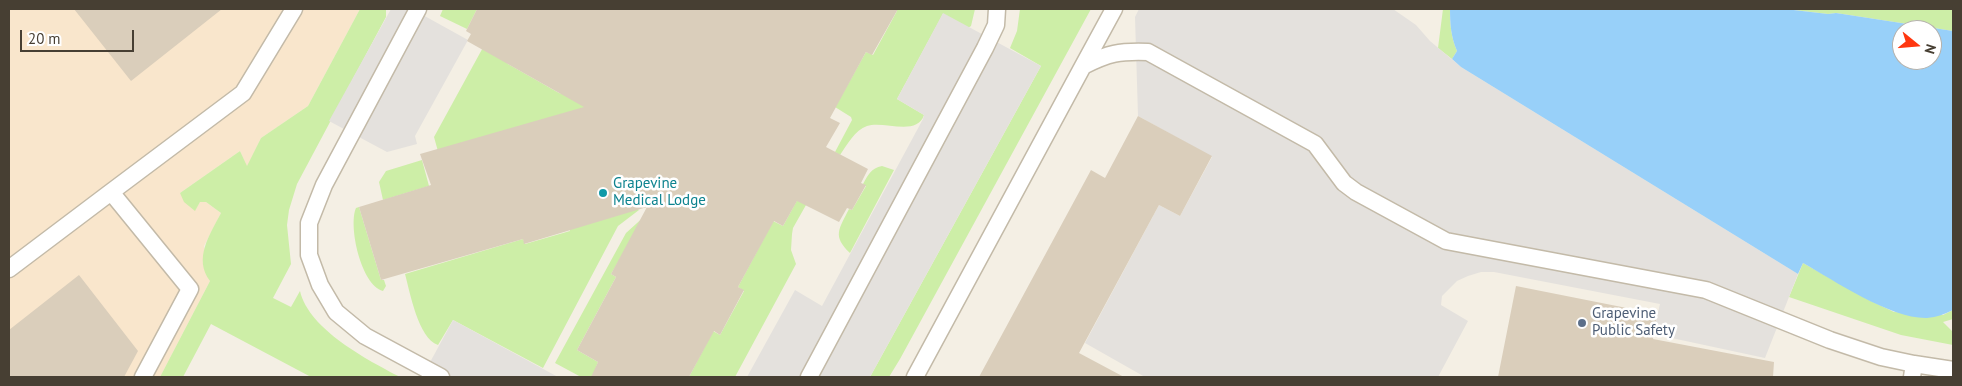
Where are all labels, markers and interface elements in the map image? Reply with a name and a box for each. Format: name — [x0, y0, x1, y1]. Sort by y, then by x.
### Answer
scale bar — [22, 20, 136, 52]
north arrow — [1892, 20, 1942, 70]
text: 20 m — [28, 29, 61, 48]
text: N — [1920, 42, 1940, 56]
place label: Grapevine Medical Lodge — [613, 175, 706, 210]
marker: Grapevine Medical Lodge — [597, 187, 609, 199]
place label: Grapevine Public Safety — [1592, 305, 1675, 340]
marker: Grapevine Public Safety — [1576, 317, 1588, 329]

